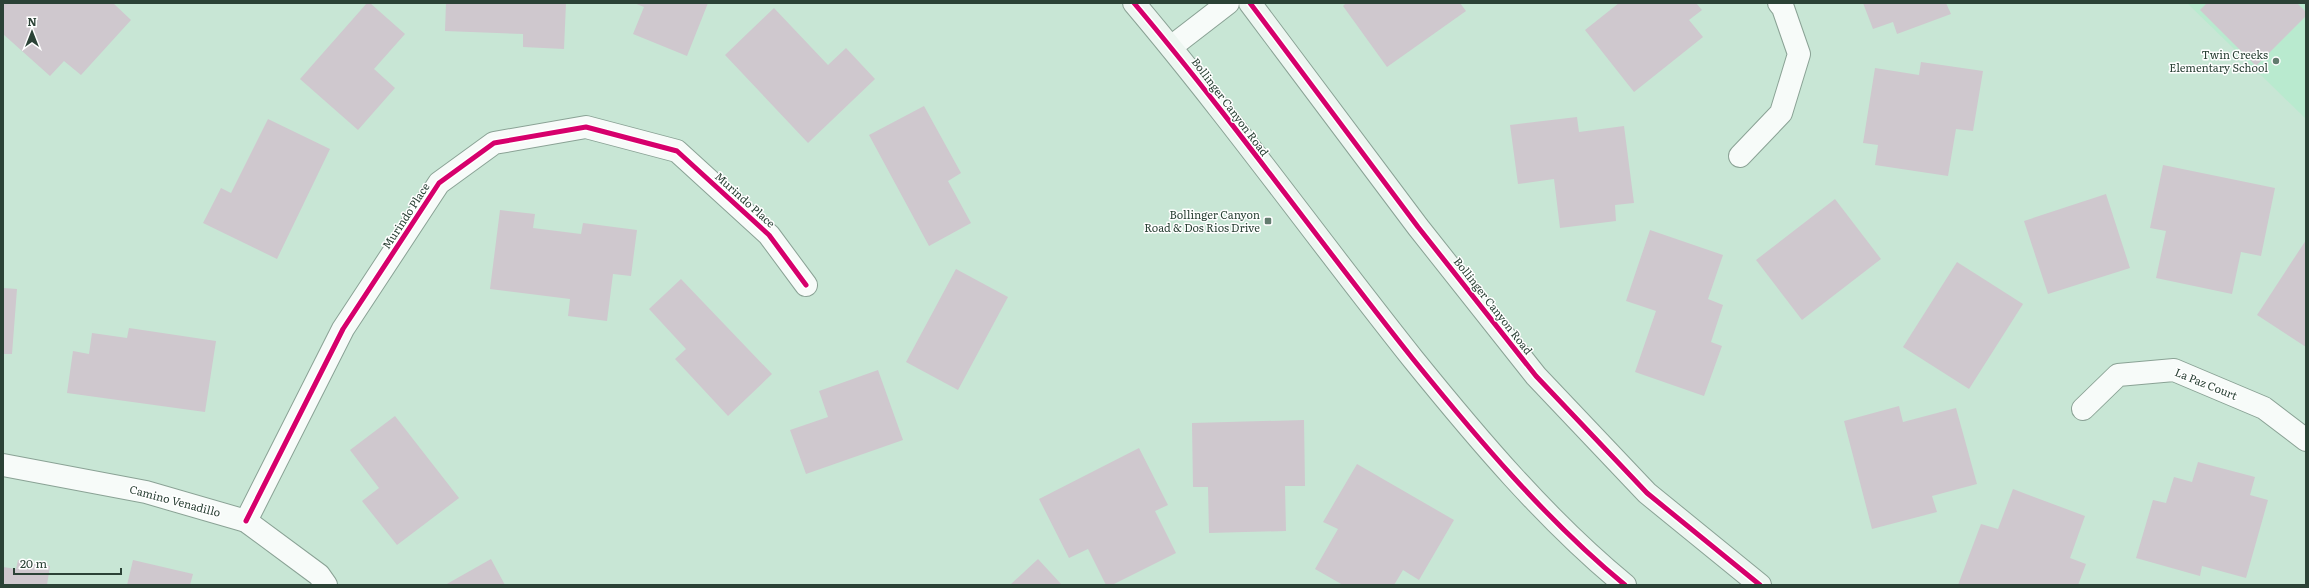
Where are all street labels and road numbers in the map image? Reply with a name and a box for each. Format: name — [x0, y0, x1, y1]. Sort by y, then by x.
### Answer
street label: Bollinger Canyon Road — [1188, 54, 1273, 159]
street label: Murindo Place — [712, 168, 780, 231]
street label: Murindo Place — [378, 179, 433, 252]
street label: Bollinger Canyon Road — [1451, 253, 1537, 358]
street label: La Paz Court — [2173, 363, 2240, 403]
street label: Camino Venadillo — [128, 480, 222, 520]

